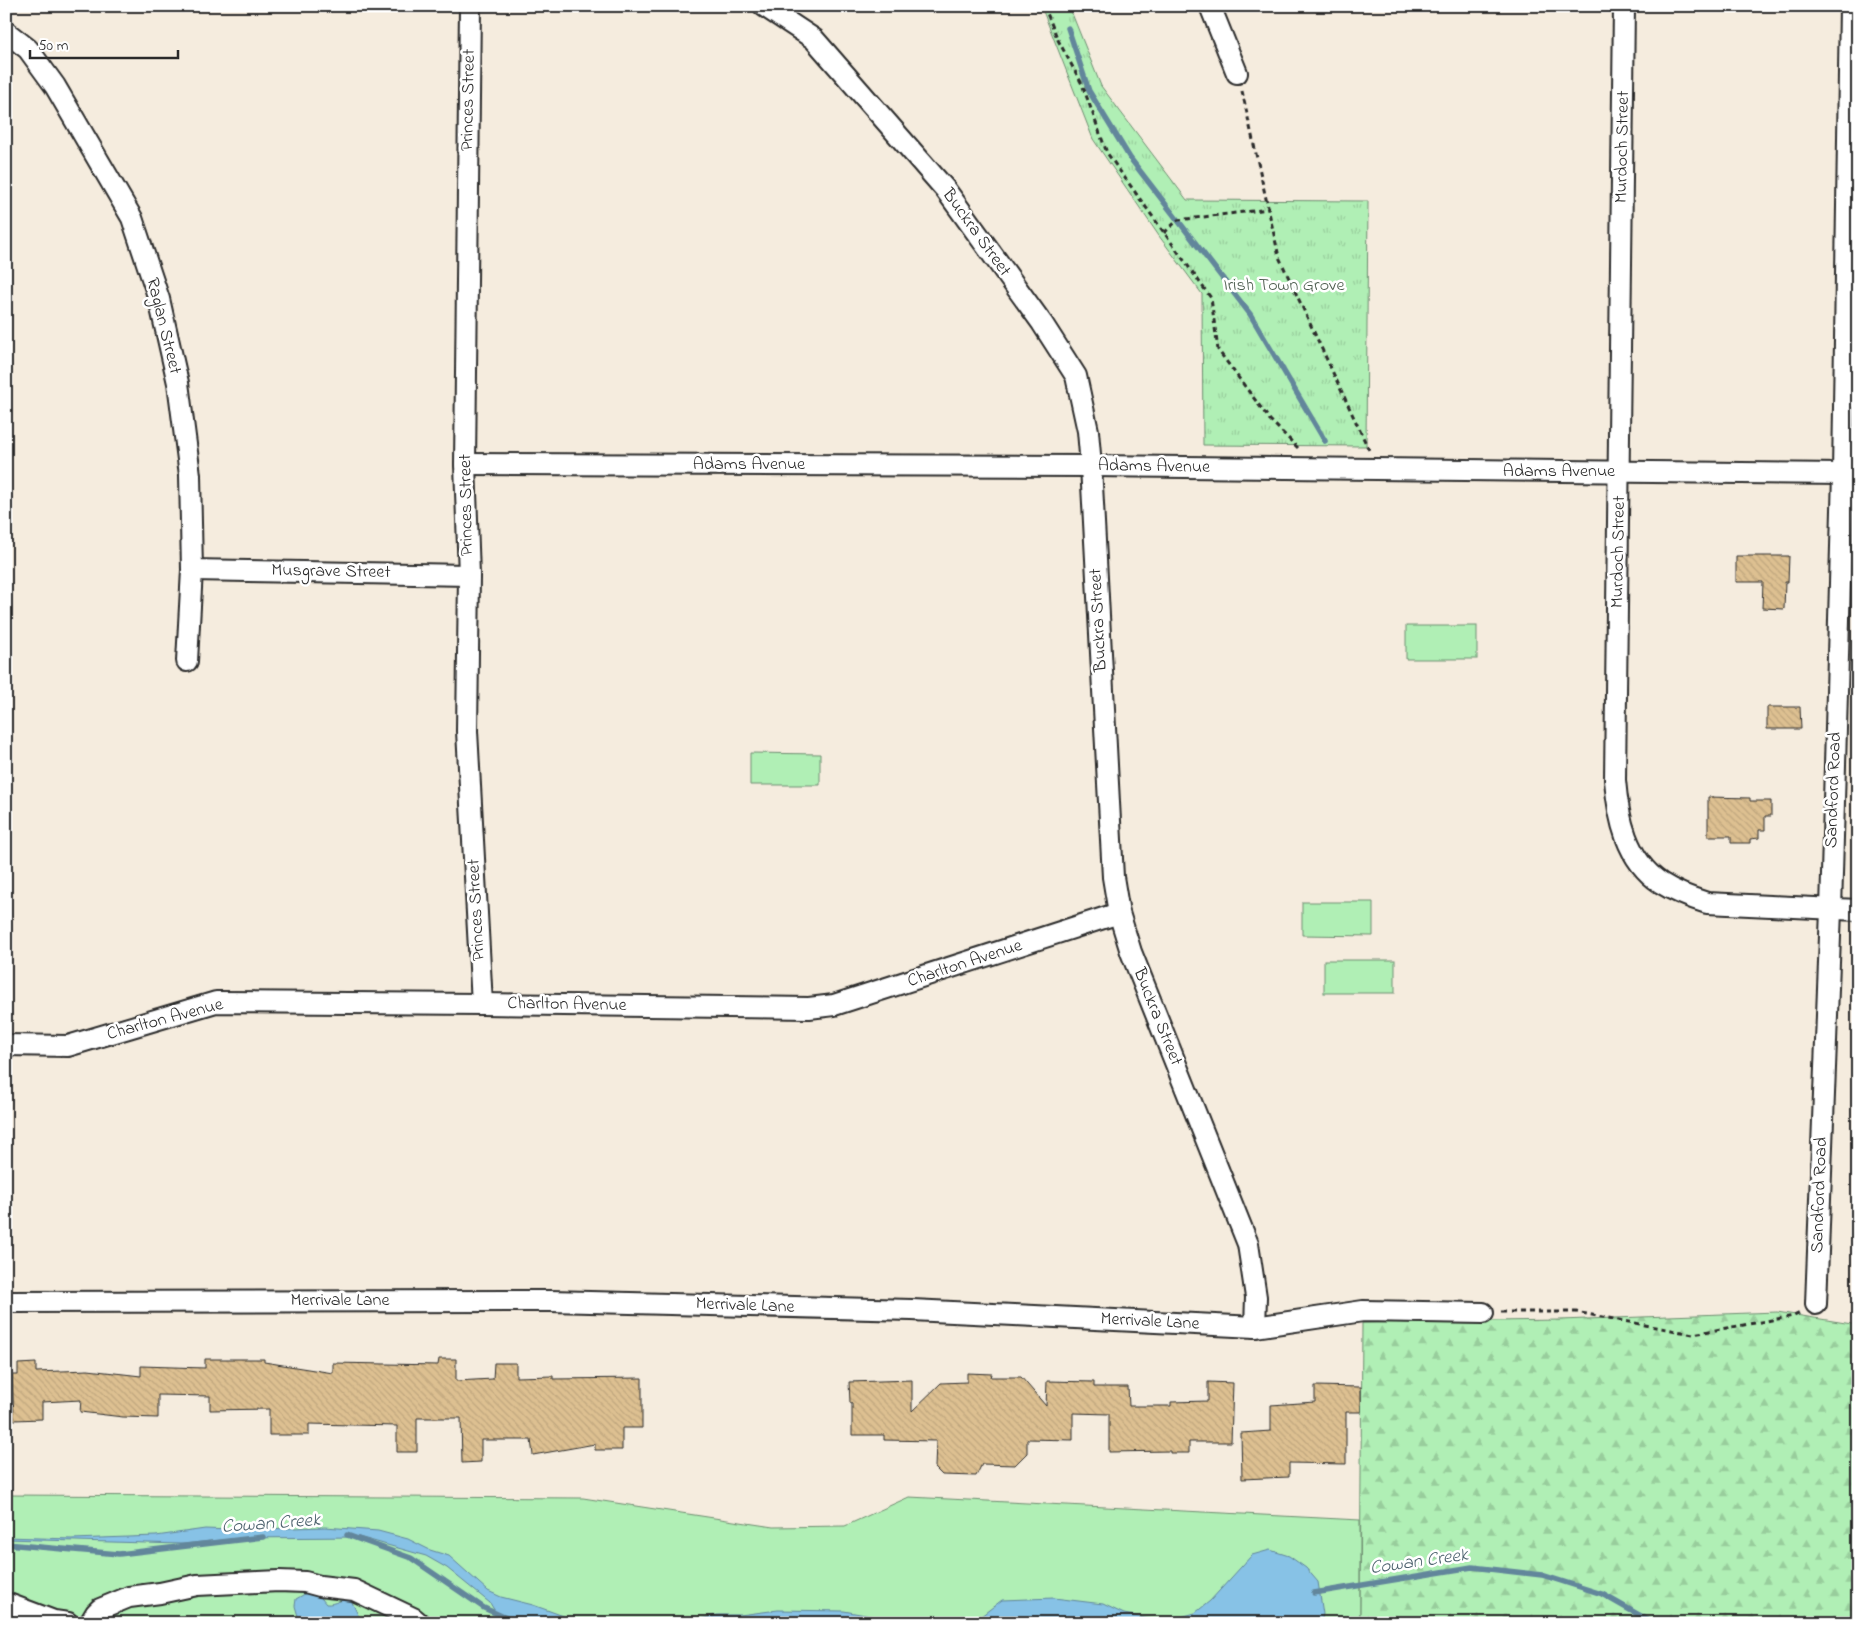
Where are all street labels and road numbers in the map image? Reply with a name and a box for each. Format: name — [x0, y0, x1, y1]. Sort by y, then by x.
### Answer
street label: Princes Street — [455, 49, 483, 151]
street label: Murdoch Street — [1609, 90, 1637, 204]
street label: Buckra Street — [935, 183, 1017, 282]
street label: Raglan Street — [137, 275, 188, 377]
street label: Adams Avenue — [693, 452, 806, 478]
street label: Adams Avenue — [1098, 453, 1211, 481]
street label: Princes Street — [453, 454, 481, 556]
street label: Adams Avenue — [1503, 459, 1616, 485]
street label: Murdoch Street — [1605, 495, 1633, 609]
street label: Musgrave Street — [271, 558, 391, 587]
street label: Buckra Street — [1083, 568, 1115, 673]
street label: Sandford Road — [1819, 731, 1849, 849]
street label: Princes Street — [461, 858, 493, 962]
street label: Charlton Avenue — [904, 933, 1027, 995]
street label: Buckra Street — [1125, 963, 1188, 1070]
street label: Charlton Avenue — [507, 991, 628, 1019]
street label: Charlton Avenue — [104, 992, 227, 1048]
street label: Sandford Road — [1805, 1136, 1835, 1254]
street label: Merrivale Lane — [291, 1288, 390, 1314]
street label: Merrivale Lane — [695, 1291, 796, 1321]
street label: Merrivale Lane — [1100, 1306, 1201, 1338]

